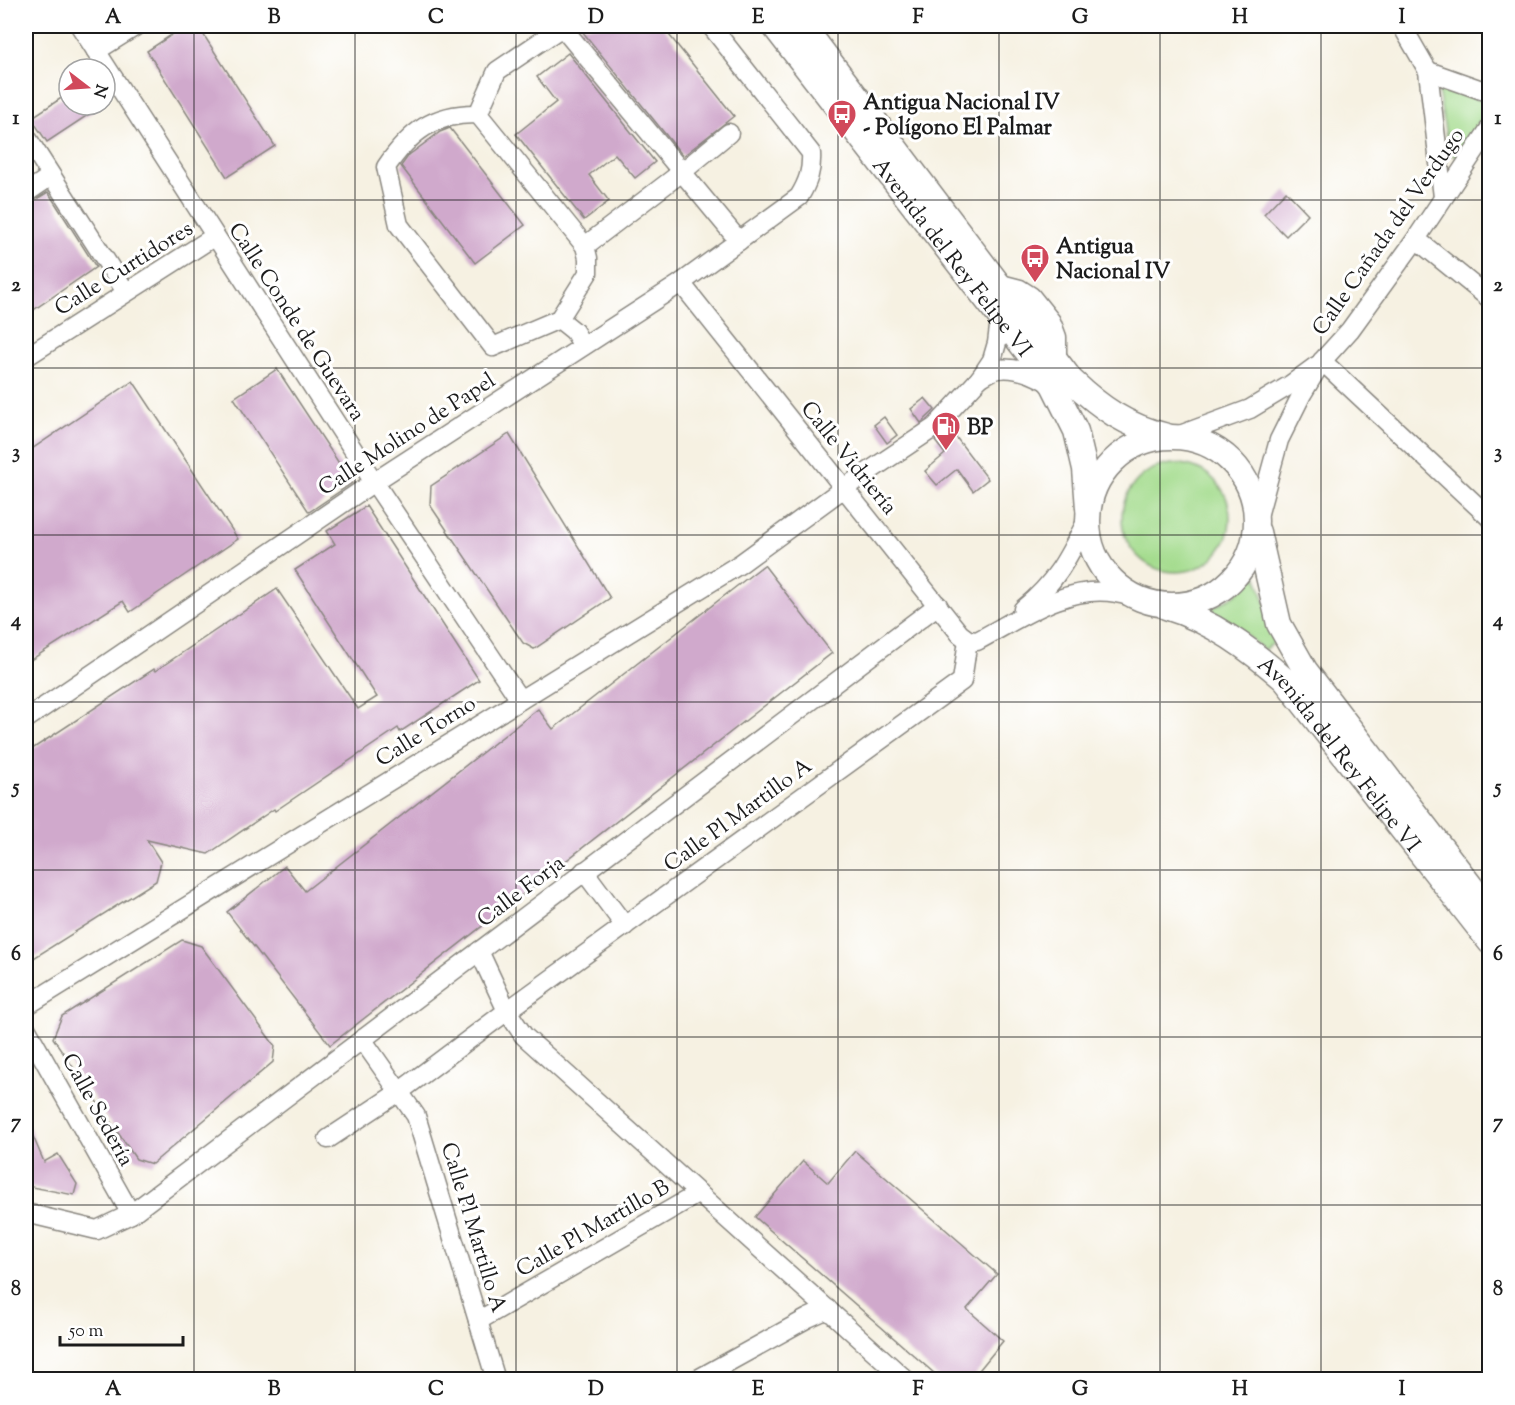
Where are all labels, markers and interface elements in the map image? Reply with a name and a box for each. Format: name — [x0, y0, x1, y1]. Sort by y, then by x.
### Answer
text: A — [105, 4, 122, 33]
text: B — [268, 4, 281, 33]
text: C — [428, 4, 444, 33]
text: D — [588, 4, 604, 33]
text: E — [752, 4, 765, 33]
text: F — [912, 4, 924, 33]
text: G — [1072, 4, 1089, 33]
text: H — [1232, 4, 1248, 33]
text: I — [1399, 4, 1406, 33]
north arrow — [57, 57, 117, 117]
text: N — [86, 81, 112, 100]
place label: Antigua Nacional IV - Polígono El Palmar — [863, 88, 1060, 145]
bus stop icon: Antigua Nacional IV - Polígono El Palmar — [826, 98, 858, 140]
text: 1 — [13, 105, 20, 134]
text: 1 — [1495, 105, 1502, 134]
street label: Calle Cañada del Verdugo — [1306, 122, 1473, 343]
street label: Avenida del Rey Felipe VI — [863, 152, 1039, 365]
street label: Calle Curtidores — [49, 214, 200, 325]
street label: Calle Conde de Guevara — [219, 217, 372, 428]
place label: Antigua Nacional IV — [1056, 232, 1171, 289]
bus stop icon: Antigua Nacional IV — [1019, 242, 1051, 284]
text: 2 — [11, 272, 21, 301]
text: 2 — [1493, 272, 1503, 301]
street label: Calle Molino de Papel — [313, 366, 503, 505]
street label: Calle Vidriería — [792, 395, 904, 523]
fuel station icon: BP — [930, 410, 962, 452]
place label: BP — [967, 413, 994, 445]
text: 3 — [12, 439, 20, 468]
text: 3 — [1494, 439, 1502, 468]
text: 4 — [10, 607, 21, 636]
text: 4 — [1492, 607, 1503, 636]
street label: Avenida del Rey Felipe VI — [1249, 650, 1427, 860]
street label: Calle Torno — [370, 689, 483, 776]
street label: Calle Pl Martillo A — [658, 752, 820, 881]
text: 5 — [11, 774, 20, 803]
text: 5 — [1493, 774, 1502, 803]
street label: Calle Forja — [471, 849, 573, 936]
text: 6 — [11, 941, 21, 970]
text: 6 — [1493, 941, 1503, 970]
street label: Calle Sedería — [52, 1048, 141, 1173]
text: 7 — [11, 1109, 22, 1138]
text: 7 — [1493, 1109, 1504, 1138]
street label: Calle Pl Martillo A — [431, 1139, 513, 1317]
street label: Calle Pl Martillo B — [511, 1173, 676, 1287]
text: 8 — [11, 1276, 21, 1305]
text: 8 — [1493, 1276, 1503, 1305]
scale bar — [60, 1309, 183, 1347]
text: 50 m — [68, 1319, 104, 1345]
text: A — [105, 1376, 122, 1405]
text: B — [268, 1376, 281, 1405]
text: C — [428, 1376, 444, 1405]
text: D — [588, 1376, 604, 1405]
text: E — [752, 1376, 765, 1405]
text: F — [912, 1376, 924, 1405]
text: G — [1072, 1376, 1089, 1405]
text: H — [1232, 1376, 1248, 1405]
text: I — [1399, 1376, 1406, 1405]

